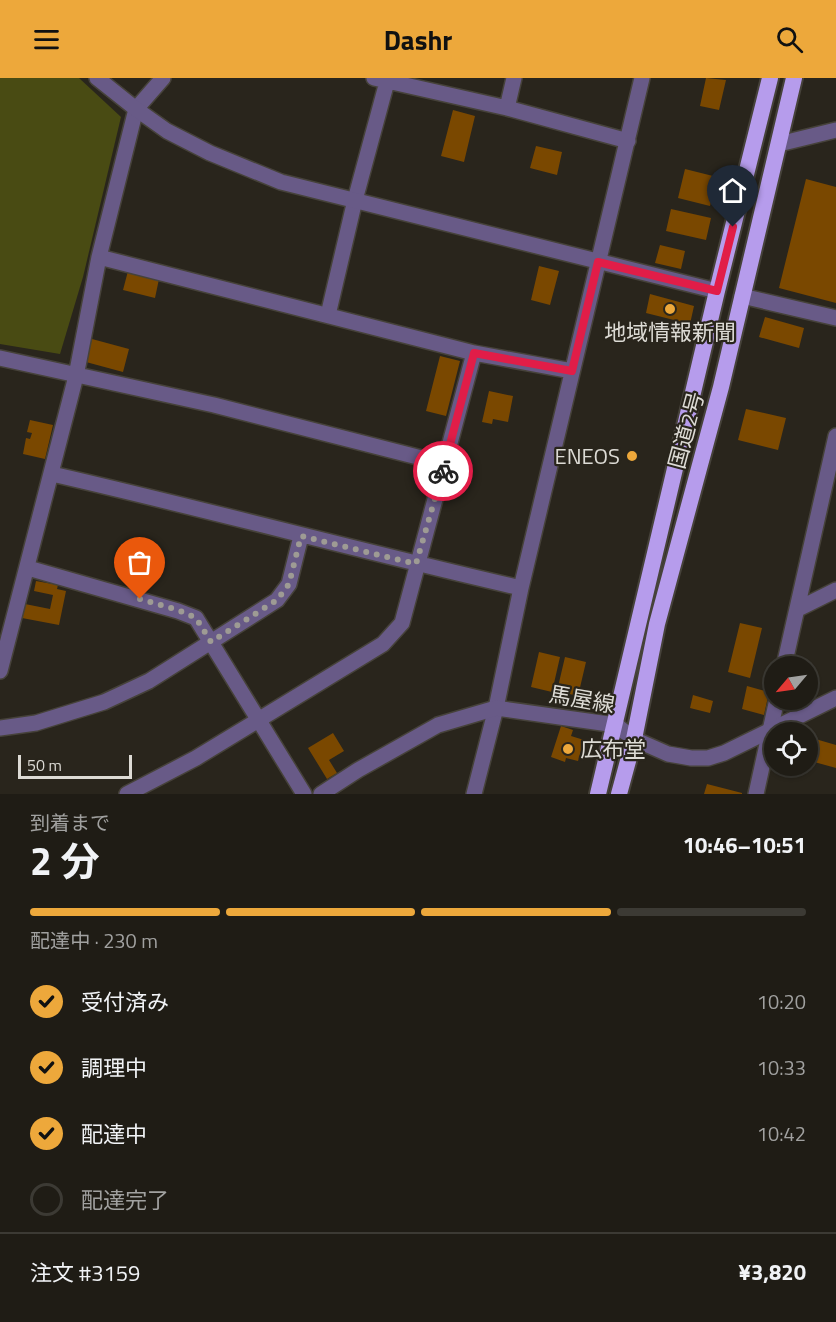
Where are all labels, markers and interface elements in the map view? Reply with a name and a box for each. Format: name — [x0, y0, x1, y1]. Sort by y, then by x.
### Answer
text: Dashr — [384, 19, 452, 60]
icon: menu — [30, 23, 63, 56]
icon: search — [773, 23, 806, 56]
pin — [707, 165, 758, 227]
icon: home — [716, 174, 749, 207]
marker: 地域情報新聞 — [663, 302, 677, 316]
place label: 地域情報新聞 — [604, 315, 736, 349]
street label: 国道2号 — [659, 388, 713, 472]
place label: ENEOS — [555, 439, 620, 473]
courier — [413, 441, 473, 501]
marker: ENEOS — [625, 449, 639, 463]
icon: bike — [427, 455, 460, 488]
pin — [114, 537, 165, 599]
icon: bag — [123, 546, 156, 579]
north arrow — [764, 656, 818, 710]
map controls — [764, 656, 818, 776]
street label: 馬屋線 — [547, 677, 617, 721]
button: locate — [764, 722, 818, 776]
place label: 広布堂 — [580, 732, 646, 766]
marker: 広布堂 — [561, 742, 575, 756]
scale bar — [18, 752, 132, 780]
text: 50 m — [27, 753, 62, 777]
text: 到着まで — [30, 807, 110, 838]
text: 10:46–10:51 — [683, 828, 806, 862]
text: 2 分 — [30, 831, 99, 890]
text: 配達中 · 230 m — [30, 925, 158, 956]
icon: check — [30, 985, 63, 1018]
text: 受付済み — [81, 985, 169, 1019]
text: 10:20 — [757, 986, 806, 1017]
icon: check — [30, 1051, 63, 1084]
text: 調理中 — [81, 1051, 147, 1085]
text: 10:33 — [757, 1052, 806, 1083]
icon: check — [30, 1117, 63, 1150]
text: 配達中 — [81, 1117, 147, 1151]
text: 10:42 — [757, 1118, 806, 1149]
text: 配達完了 — [81, 1183, 169, 1217]
text: ¥3,820 — [739, 1255, 806, 1289]
text: 注文 #3159 — [30, 1256, 140, 1290]

